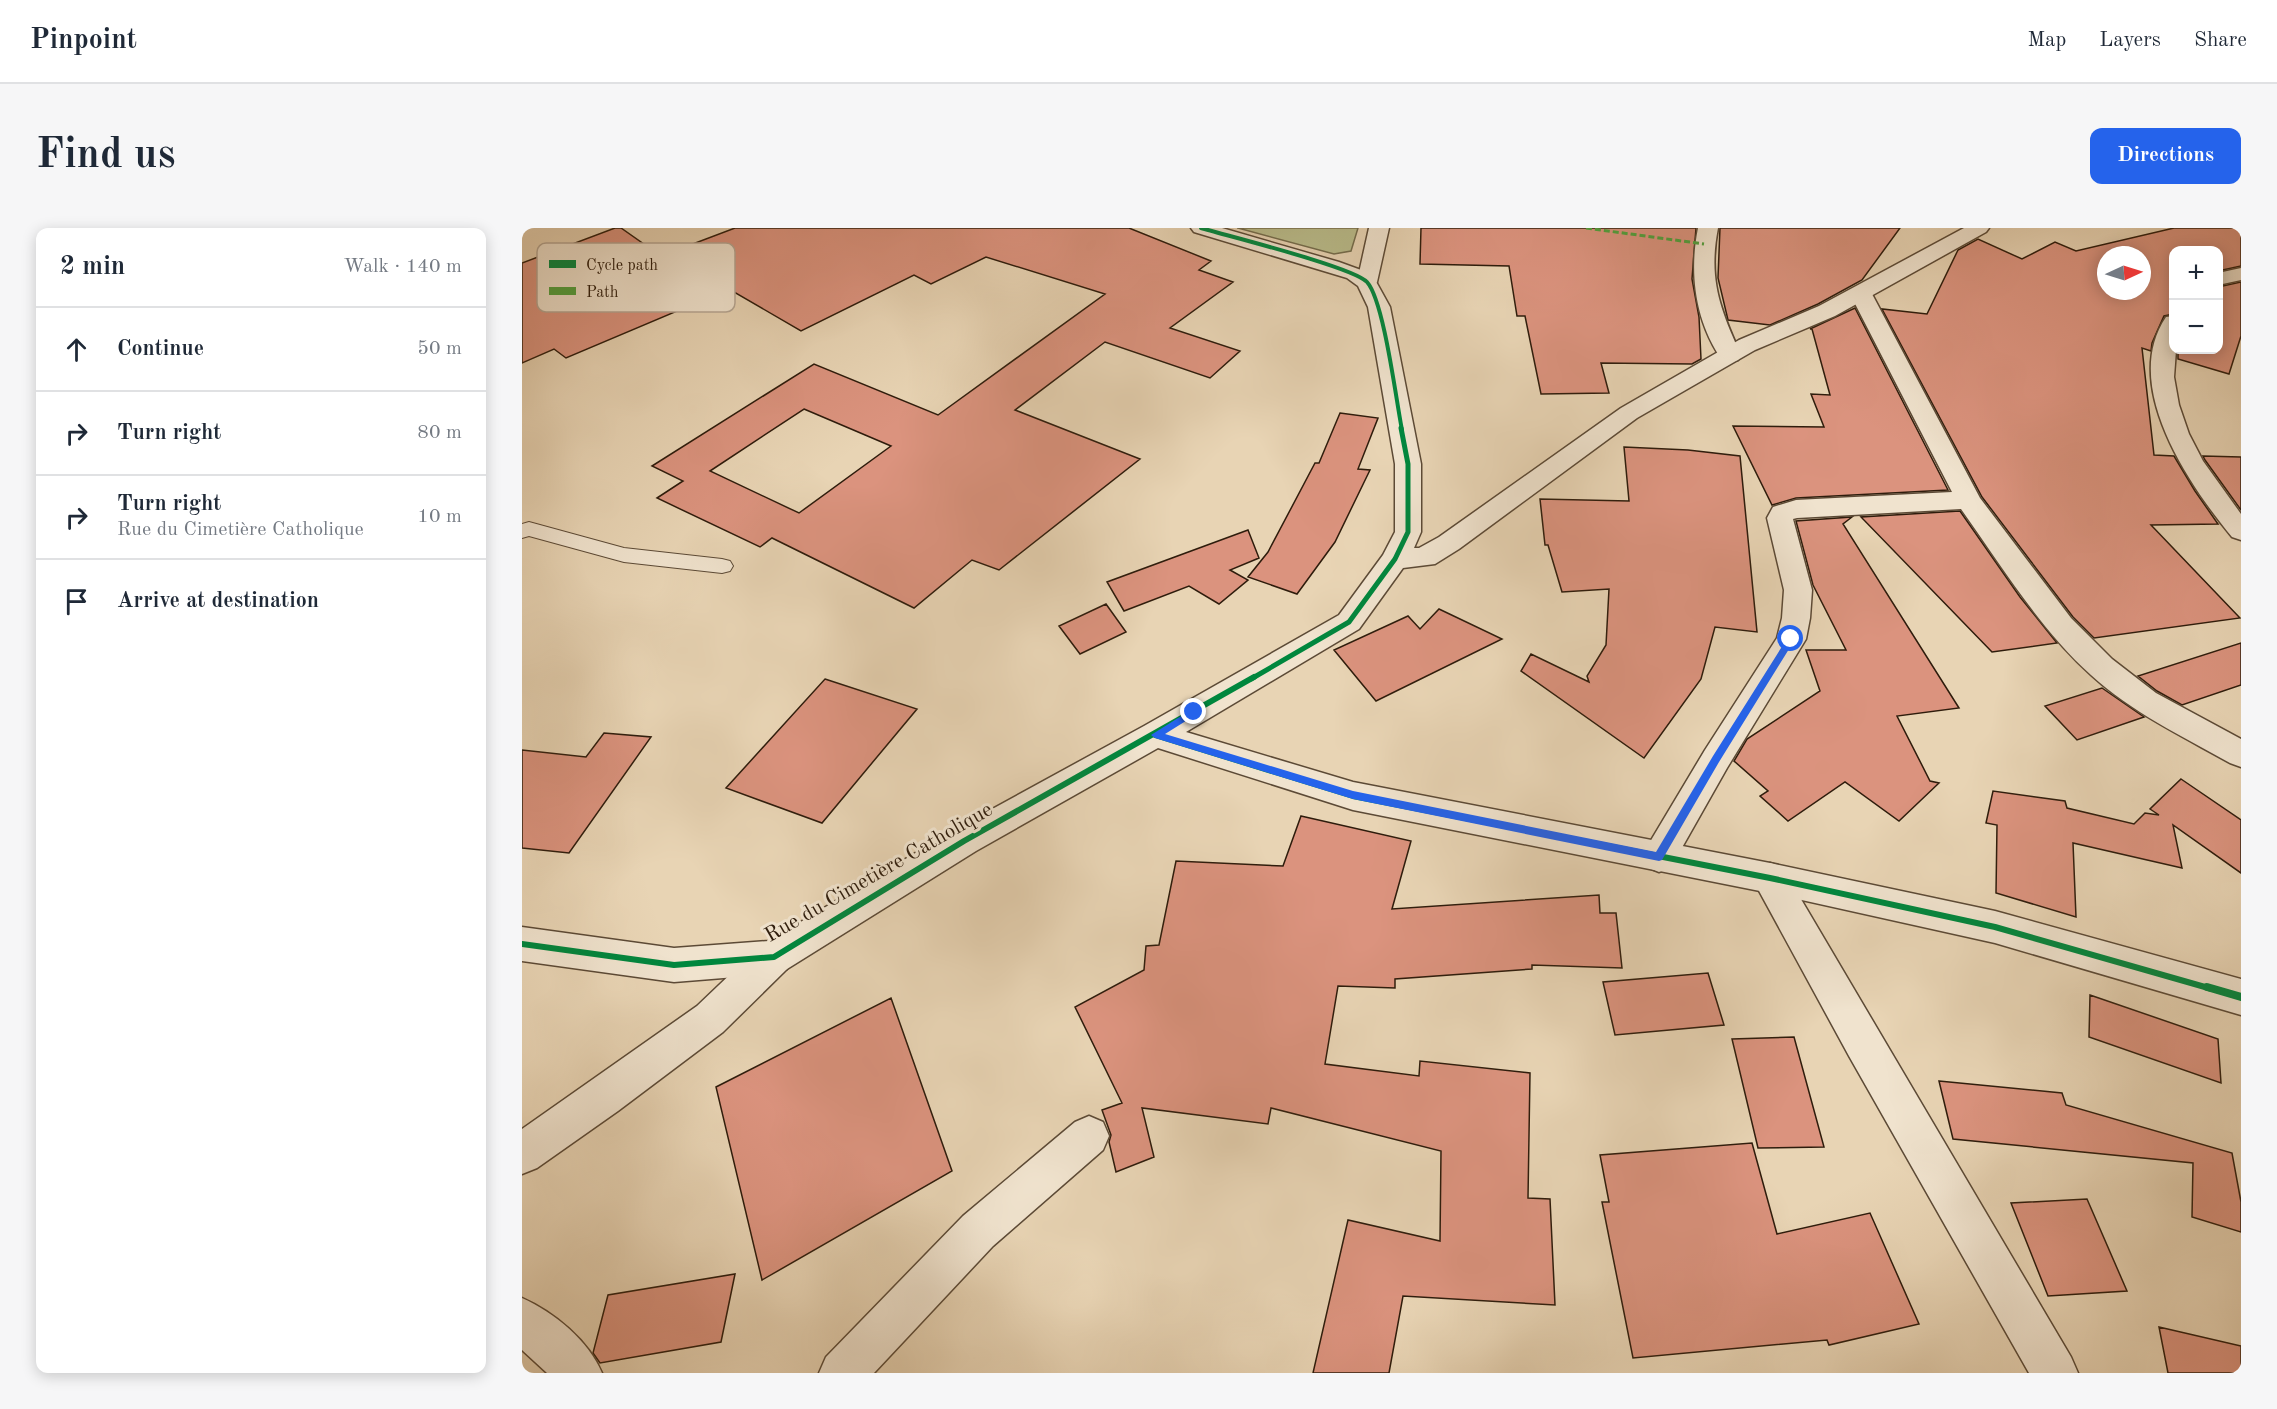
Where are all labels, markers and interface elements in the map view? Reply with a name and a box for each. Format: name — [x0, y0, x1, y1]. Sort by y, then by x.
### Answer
text: Pinpoint — [30, 27, 137, 55]
text: Map — [2027, 30, 2066, 51]
text: Layers — [2099, 30, 2161, 51]
text: Share — [2194, 30, 2247, 51]
button: Directions — [2090, 128, 2241, 184]
text: Find us — [36, 135, 175, 177]
legend — [537, 243, 735, 312]
north arrow — [2097, 246, 2151, 300]
map controls — [2169, 246, 2223, 354]
button: + — [2169, 246, 2223, 300]
text: 2 min — [60, 254, 125, 280]
text: Walk · 140 m — [343, 257, 462, 277]
text: Cycle path — [586, 258, 658, 274]
text: Path — [586, 285, 619, 301]
button: − — [2169, 300, 2223, 354]
icon: ahead — [60, 333, 93, 366]
text: Continue — [117, 338, 204, 360]
text: 50 m — [417, 339, 462, 359]
icon: right — [60, 417, 93, 450]
text: Turn right — [117, 422, 221, 444]
text: 80 m — [417, 423, 462, 443]
text: Turn right — [117, 493, 221, 515]
icon: right — [60, 501, 93, 534]
text: 10 m — [417, 507, 462, 527]
text: Rue du Cimetière Catholique — [117, 520, 364, 540]
icon: arrive — [60, 585, 93, 618]
text: Arrive at destination — [117, 590, 319, 612]
route start — [1777, 625, 1803, 651]
route end — [1180, 698, 1206, 724]
street label: Rue du Cimetière Catholique — [762, 799, 996, 947]

